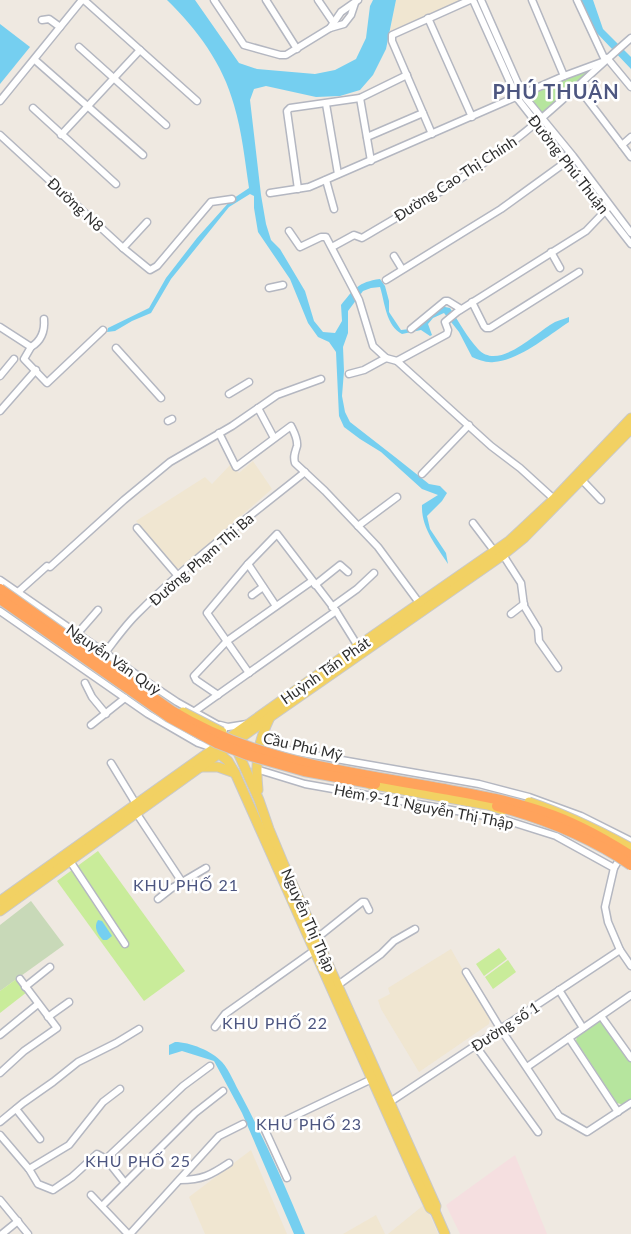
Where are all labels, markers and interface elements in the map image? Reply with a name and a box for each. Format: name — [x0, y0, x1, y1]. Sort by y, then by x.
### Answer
district label: PHÚ THUẬN — [492, 79, 620, 103]
street label: Đường Phú Thuận — [525, 111, 613, 217]
street label: Đường Cao Thị Chính — [390, 132, 520, 224]
street label: Đường N8 — [44, 173, 108, 235]
street label: Đường Phạm Thị Ba — [145, 509, 257, 609]
street label: Nguyễn Văn Quỳ — [63, 620, 165, 698]
street label: Huỳnh Tấn Phát — [277, 632, 374, 707]
street label: Cầu Phú Mỹ — [262, 728, 345, 764]
street label: Hẻm 9-11 Nguyễn Thị Thập — [333, 780, 515, 832]
street label: Nguyễn Thị Thập — [278, 865, 340, 975]
district label: KHU PHỐ 21 — [133, 875, 239, 894]
street label: Đường số 1 — [468, 997, 542, 1055]
district label: KHU PHỐ 22 — [222, 1013, 328, 1032]
district label: KHU PHỐ 23 — [256, 1114, 362, 1133]
district label: KHU PHỐ 25 — [85, 1151, 191, 1170]

